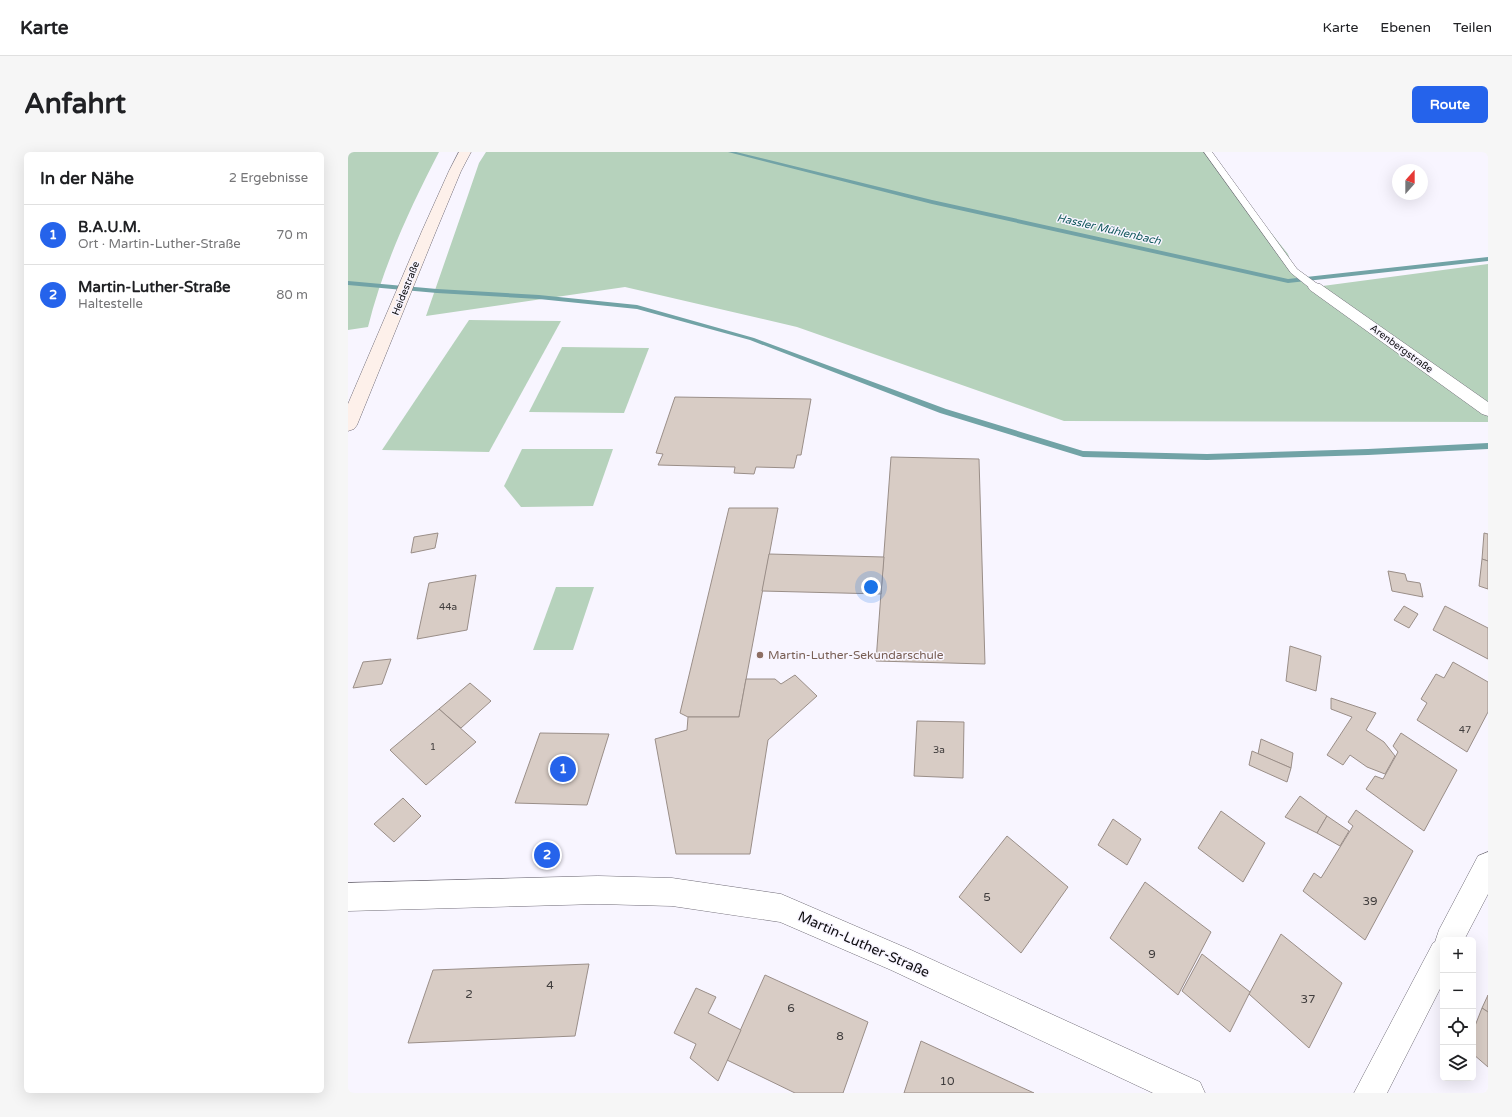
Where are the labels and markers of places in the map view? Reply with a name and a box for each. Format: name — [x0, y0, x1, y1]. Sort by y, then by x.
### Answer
place label: Martin-Luther-Sekundarschule — [768, 648, 944, 662]
marker: Martin-Luther-Sekundarschule — [755, 650, 765, 660]
pin: 1 — [550, 754, 576, 784]
pin: 2 — [534, 840, 560, 870]

